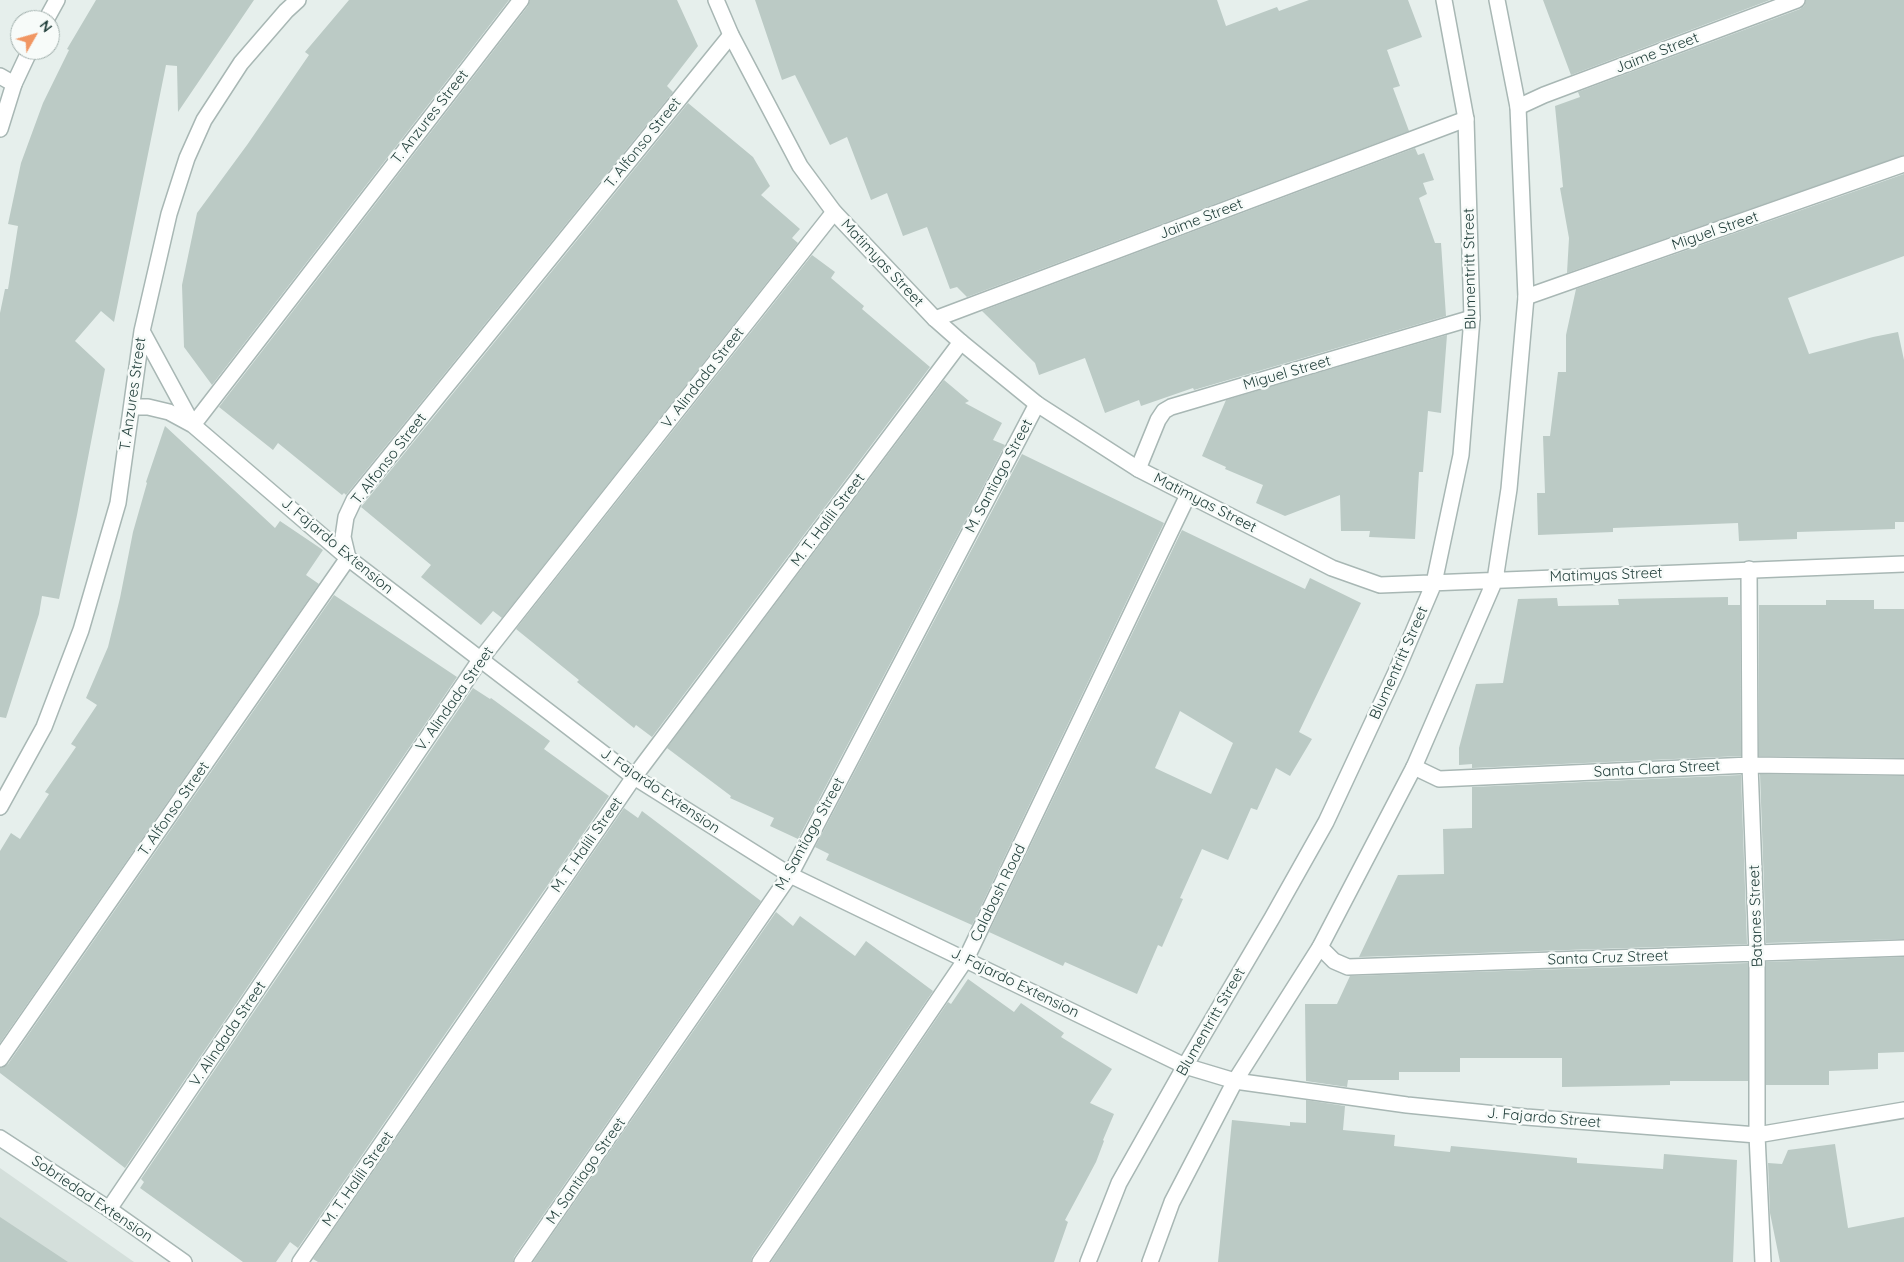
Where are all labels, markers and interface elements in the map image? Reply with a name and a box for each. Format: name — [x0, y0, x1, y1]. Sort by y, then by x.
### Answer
north arrow — [10, 10, 60, 60]
text: N — [36, 17, 56, 36]
street label: Jaime Street — [1613, 29, 1701, 77]
street label: T. Anzures Street — [388, 66, 472, 168]
street label: T. Alfonso Street — [601, 94, 685, 192]
street label: Jaime Street — [1157, 195, 1245, 243]
street label: Blumentritt Street — [1460, 208, 1480, 330]
street label: Miguel Street — [1669, 208, 1761, 254]
street label: Matimyas Street — [837, 215, 927, 311]
street label: V. Alindada Street — [658, 324, 748, 432]
street label: T. Anzures Street — [116, 336, 150, 452]
street label: Miguel Street — [1241, 352, 1333, 394]
street label: T. Alfonso Street — [348, 410, 430, 508]
street label: M. Santiago Street — [961, 416, 1037, 536]
street label: Matimyas Street — [1151, 469, 1259, 537]
street label: M. T. Halili Street — [787, 470, 869, 570]
street label: J. Fajardo Extension — [278, 494, 396, 598]
street label: Matimyas Street — [1549, 564, 1663, 586]
street label: Blumentritt Street — [1366, 604, 1432, 722]
street label: V. Alindada Street — [412, 643, 498, 755]
street label: J. Fajardo Extension — [597, 744, 723, 838]
street label: Santa Clara Street — [1593, 757, 1721, 781]
street label: T. Alfonso Street — [135, 758, 213, 860]
street label: M. Santiago Street — [772, 775, 848, 893]
street label: M. T. Halili Street — [548, 794, 626, 896]
street label: Calabash Road — [967, 841, 1029, 945]
street label: Batanes Street — [1745, 865, 1767, 967]
street label: J. Fajardo Extension — [948, 944, 1082, 1022]
street label: Santa Cruz Street — [1547, 947, 1669, 969]
street label: Blumentritt Street — [1173, 965, 1249, 1079]
street label: V. Alindada Street — [186, 978, 270, 1090]
street label: J. Fajardo Street — [1486, 1104, 1602, 1132]
street label: M. Santiago Street — [542, 1114, 630, 1228]
street label: M. T. Halili Street — [319, 1128, 397, 1230]
street label: Sobriedad Extension — [28, 1152, 156, 1246]

